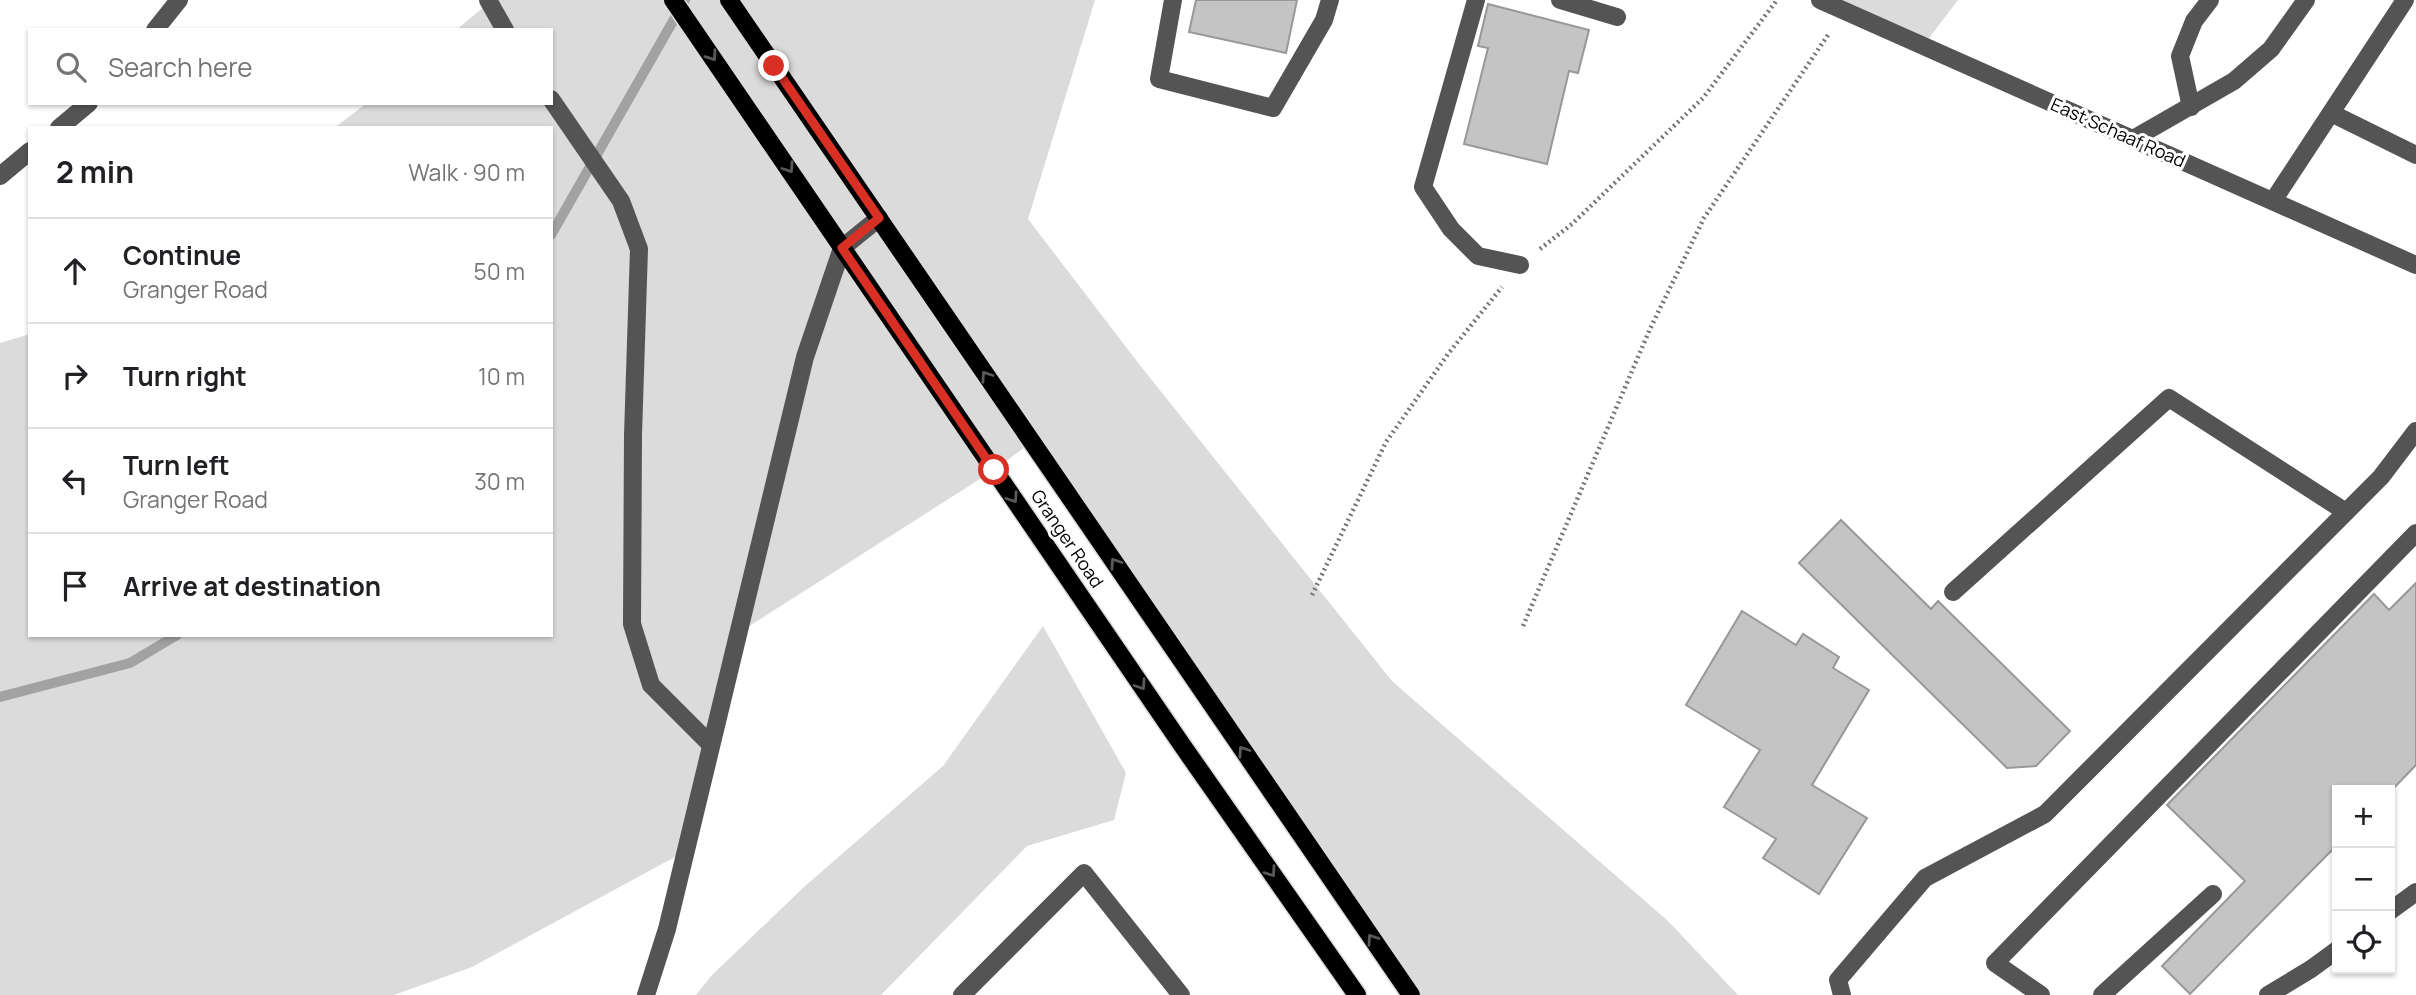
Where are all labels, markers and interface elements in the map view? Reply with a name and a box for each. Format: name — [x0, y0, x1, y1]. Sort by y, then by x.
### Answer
search box — [28, 28, 553, 105]
icon: search — [52, 48, 90, 86]
one-way arrow — [704, 48, 717, 61]
text: Search here — [108, 49, 253, 85]
route end — [758, 50, 789, 81]
street label: East Schaaf Road — [2047, 92, 2189, 173]
text: 2 min — [56, 151, 134, 192]
text: Walk · 90 m — [408, 156, 525, 188]
one-way arrow — [781, 160, 793, 173]
text: Continue — [123, 237, 241, 273]
icon: ahead — [56, 252, 94, 290]
text: 50 m — [474, 255, 525, 287]
text: Granger Road — [123, 273, 268, 305]
icon: right — [56, 357, 94, 395]
text: Turn right — [123, 358, 247, 394]
text: 10 m — [478, 360, 525, 392]
one-way arrow — [981, 370, 994, 383]
text: Turn left — [123, 447, 230, 483]
route start — [978, 454, 1009, 485]
icon: left — [56, 462, 94, 500]
text: 30 m — [474, 465, 525, 497]
text: Granger Road — [123, 483, 268, 515]
street label: Granger Road — [1026, 485, 1109, 592]
one-way arrow — [1005, 490, 1018, 503]
one-way arrow — [1110, 558, 1123, 571]
icon: arrive — [56, 567, 94, 605]
text: Arrive at destination — [123, 568, 381, 604]
one-way arrow — [1133, 678, 1146, 691]
one-way arrow — [1239, 746, 1251, 759]
map controls — [2332, 785, 2395, 974]
button: + — [2332, 785, 2395, 848]
button: − — [2332, 848, 2395, 911]
one-way arrow — [1263, 864, 1275, 877]
button: locate — [2332, 911, 2395, 974]
one-way arrow — [1368, 934, 1380, 947]

